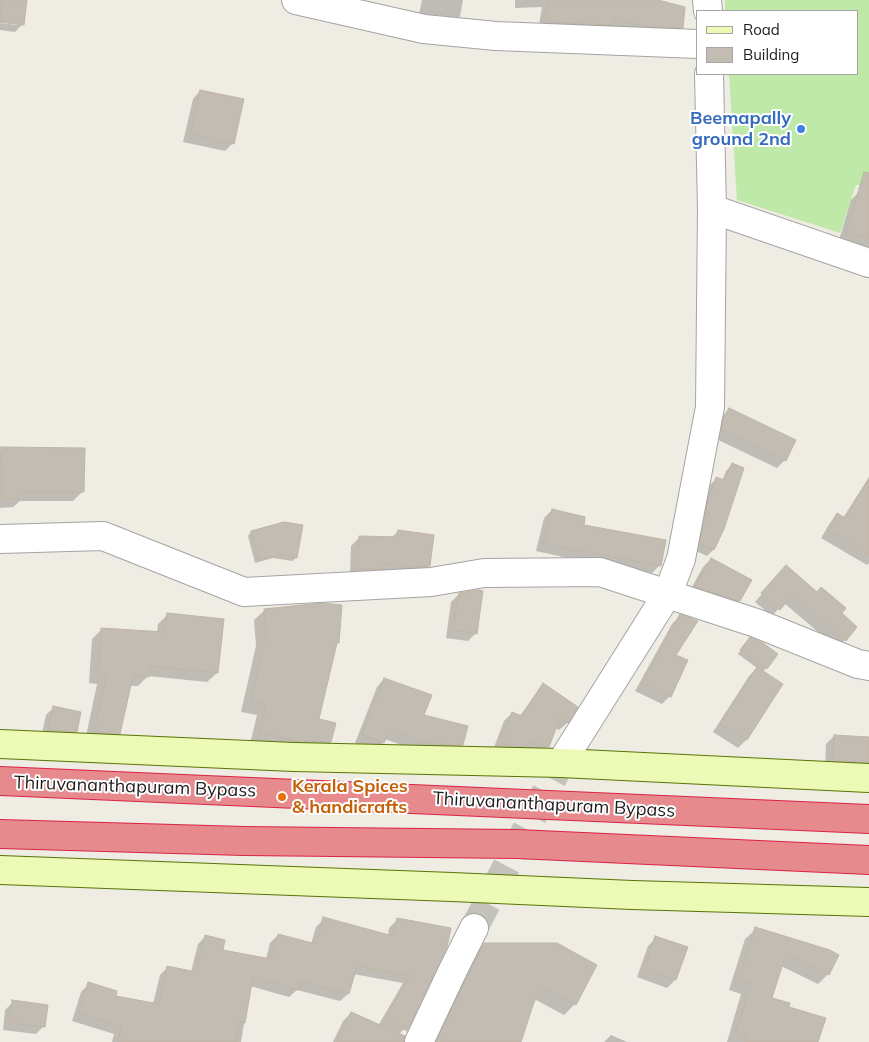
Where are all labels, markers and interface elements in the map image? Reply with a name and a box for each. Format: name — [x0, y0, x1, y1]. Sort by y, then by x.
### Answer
legend — [696, 10, 859, 75]
text: Road — [743, 20, 780, 39]
text: Building — [743, 45, 799, 64]
place label: Beemapally ground 2nd — [690, 108, 791, 150]
marker: Beemapally ground 2nd — [795, 123, 807, 135]
street label: Thiruvananthapuram Bypass — [13, 772, 257, 802]
place label: Kerala Spices & handicrafts — [292, 776, 408, 819]
street label: Thiruvananthapuram Bypass — [432, 788, 676, 822]
marker: Kerala Spices & handicrafts — [276, 791, 288, 803]

